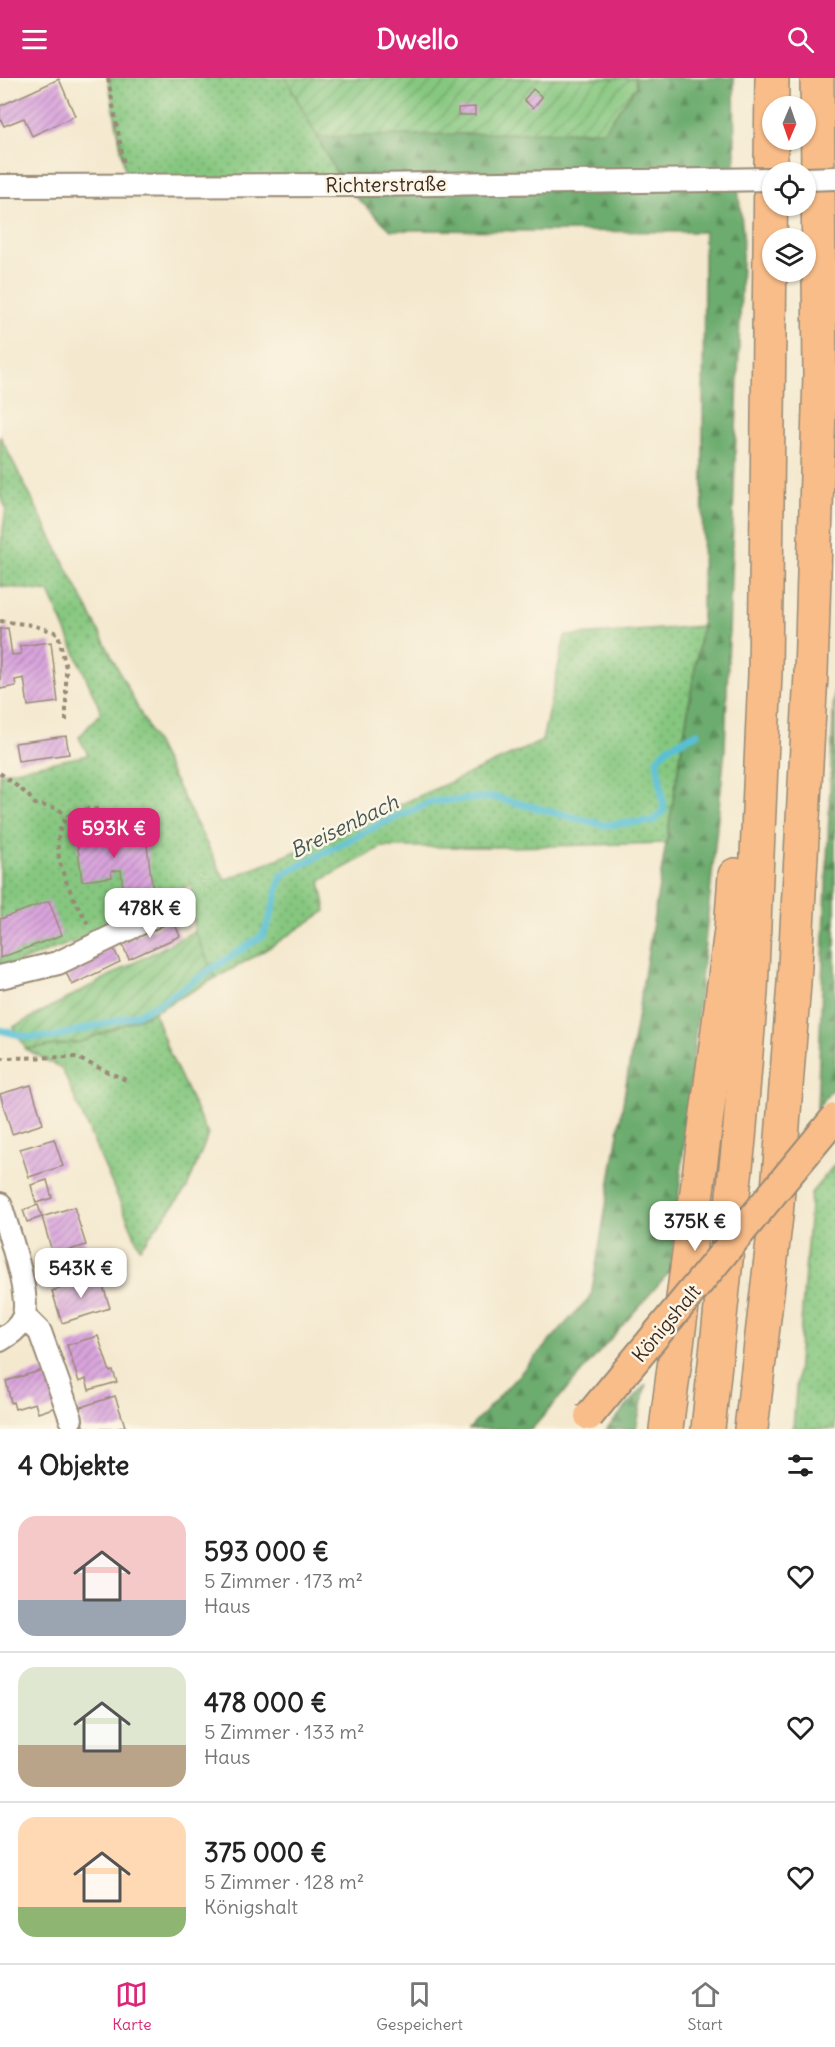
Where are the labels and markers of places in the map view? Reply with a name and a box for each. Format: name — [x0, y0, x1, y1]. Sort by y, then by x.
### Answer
pin: 593K € — [65, 808, 163, 859]
pin: 478K € — [101, 888, 199, 939]
pin: 375K € — [646, 1201, 744, 1252]
pin: 543K € — [32, 1248, 130, 1299]

